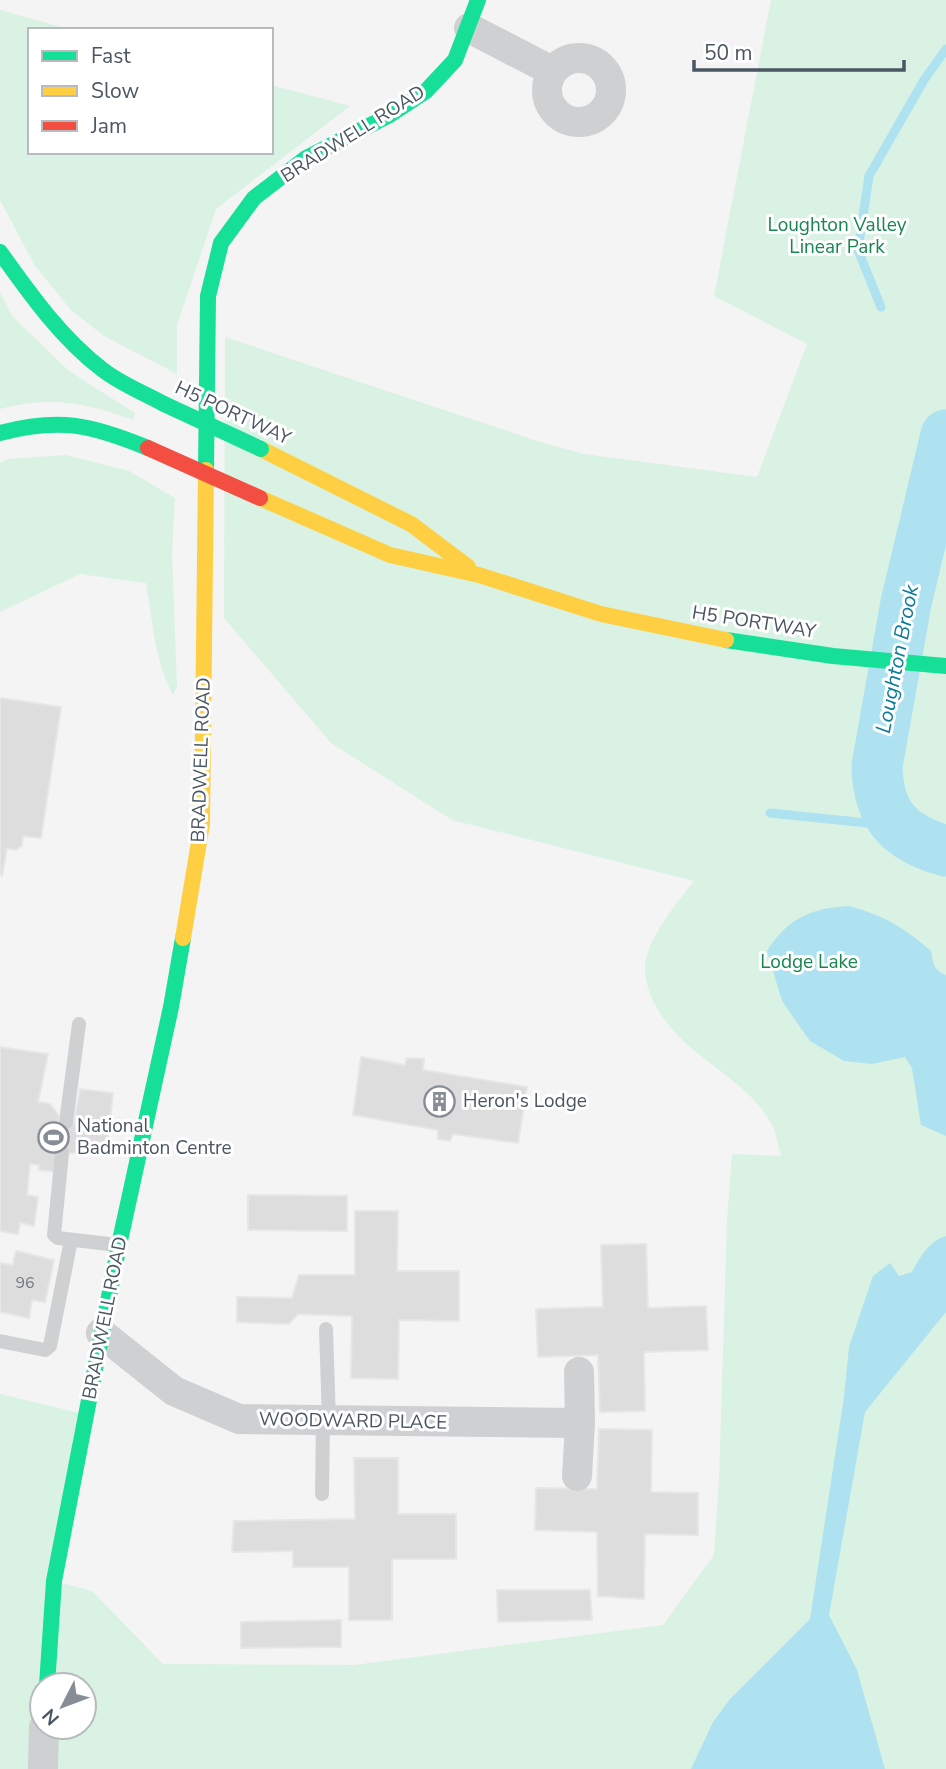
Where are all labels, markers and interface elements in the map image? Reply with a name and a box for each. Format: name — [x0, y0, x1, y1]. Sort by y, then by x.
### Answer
legend — [28, 28, 273, 154]
scale bar — [694, 28, 904, 72]
text: 50 m — [704, 39, 753, 67]
text: Fast — [91, 42, 131, 70]
text: Slow — [91, 77, 140, 105]
street label: BRADWELL ROAD — [276, 79, 430, 189]
text: Jam — [90, 112, 127, 140]
park label: Loughton Valley Linear Park — [767, 212, 907, 260]
street label: H5 PORTWAY — [171, 375, 296, 451]
water label: Loughton Brook — [869, 582, 925, 736]
street label: H5 PORTWAY — [690, 599, 818, 645]
street label: BRADWELL ROAD — [185, 677, 217, 843]
park label: Lodge Lake — [760, 949, 858, 975]
building icon: Heron's Lodge — [423, 1084, 457, 1118]
place label: Heron's Lodge — [463, 1088, 587, 1114]
place label: National Badminton Centre — [77, 1113, 232, 1161]
sports icon: National Badminton Centre — [37, 1120, 71, 1154]
street label: BRADWELL ROAD — [76, 1234, 134, 1402]
house number: 96 — [15, 1272, 35, 1294]
street label: WOODWARD PLACE — [259, 1406, 447, 1436]
north arrow — [28, 1671, 98, 1741]
text: N — [37, 1703, 66, 1731]

